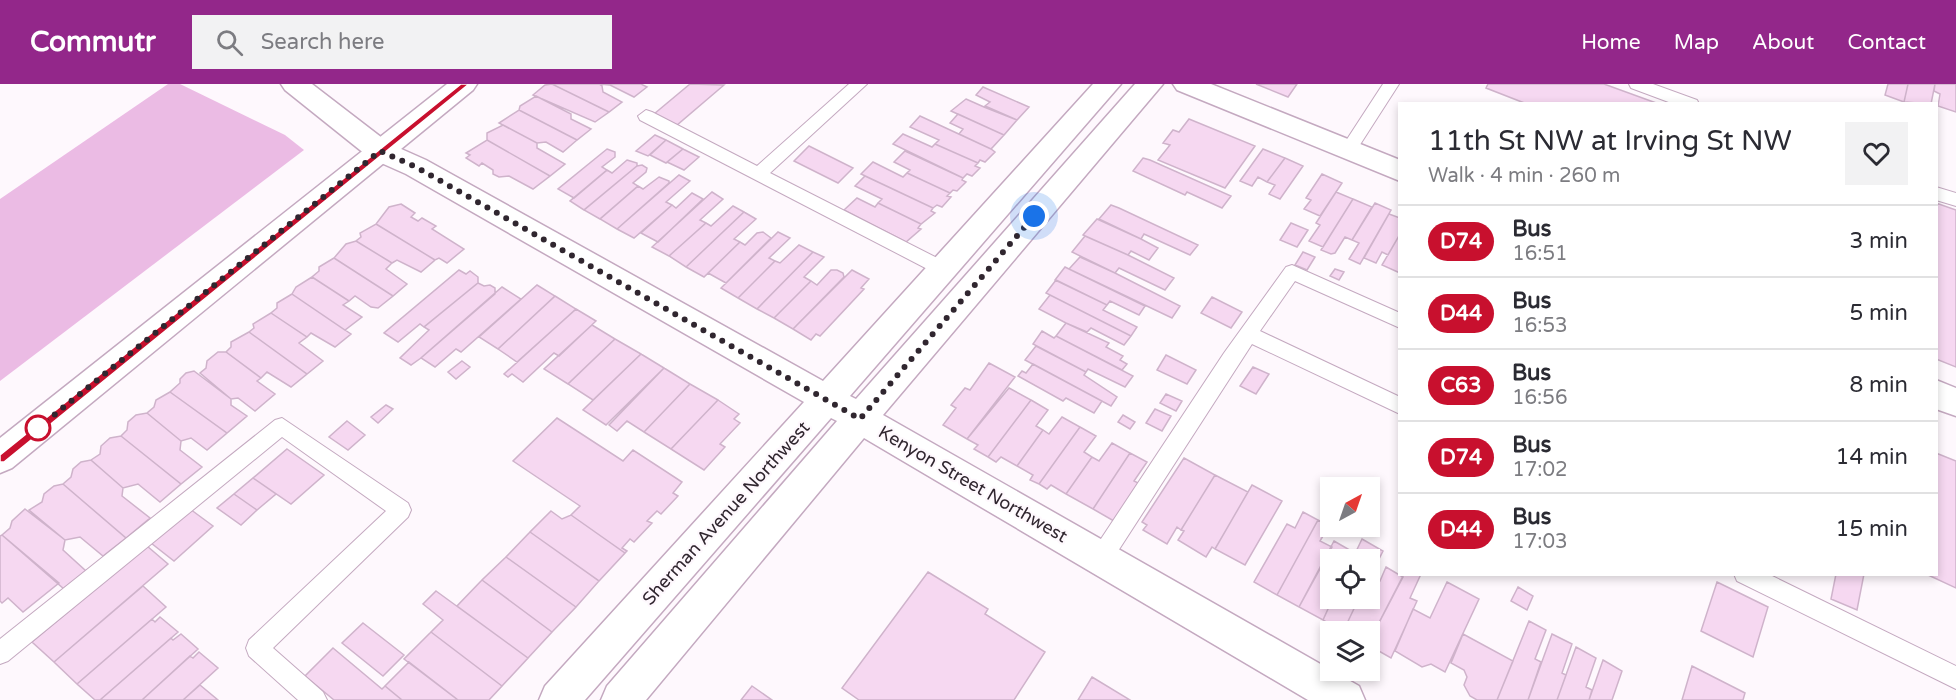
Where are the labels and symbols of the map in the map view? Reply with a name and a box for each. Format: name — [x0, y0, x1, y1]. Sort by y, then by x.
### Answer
your location — [1019, 201, 1049, 231]
unlabelled marker — [25, 415, 51, 441]
street label: Sherman Avenue Northwest — [638, 416, 814, 609]
street label: Kenyon Street Northwest — [874, 421, 1072, 547]
north arrow — [1320, 477, 1380, 537]

